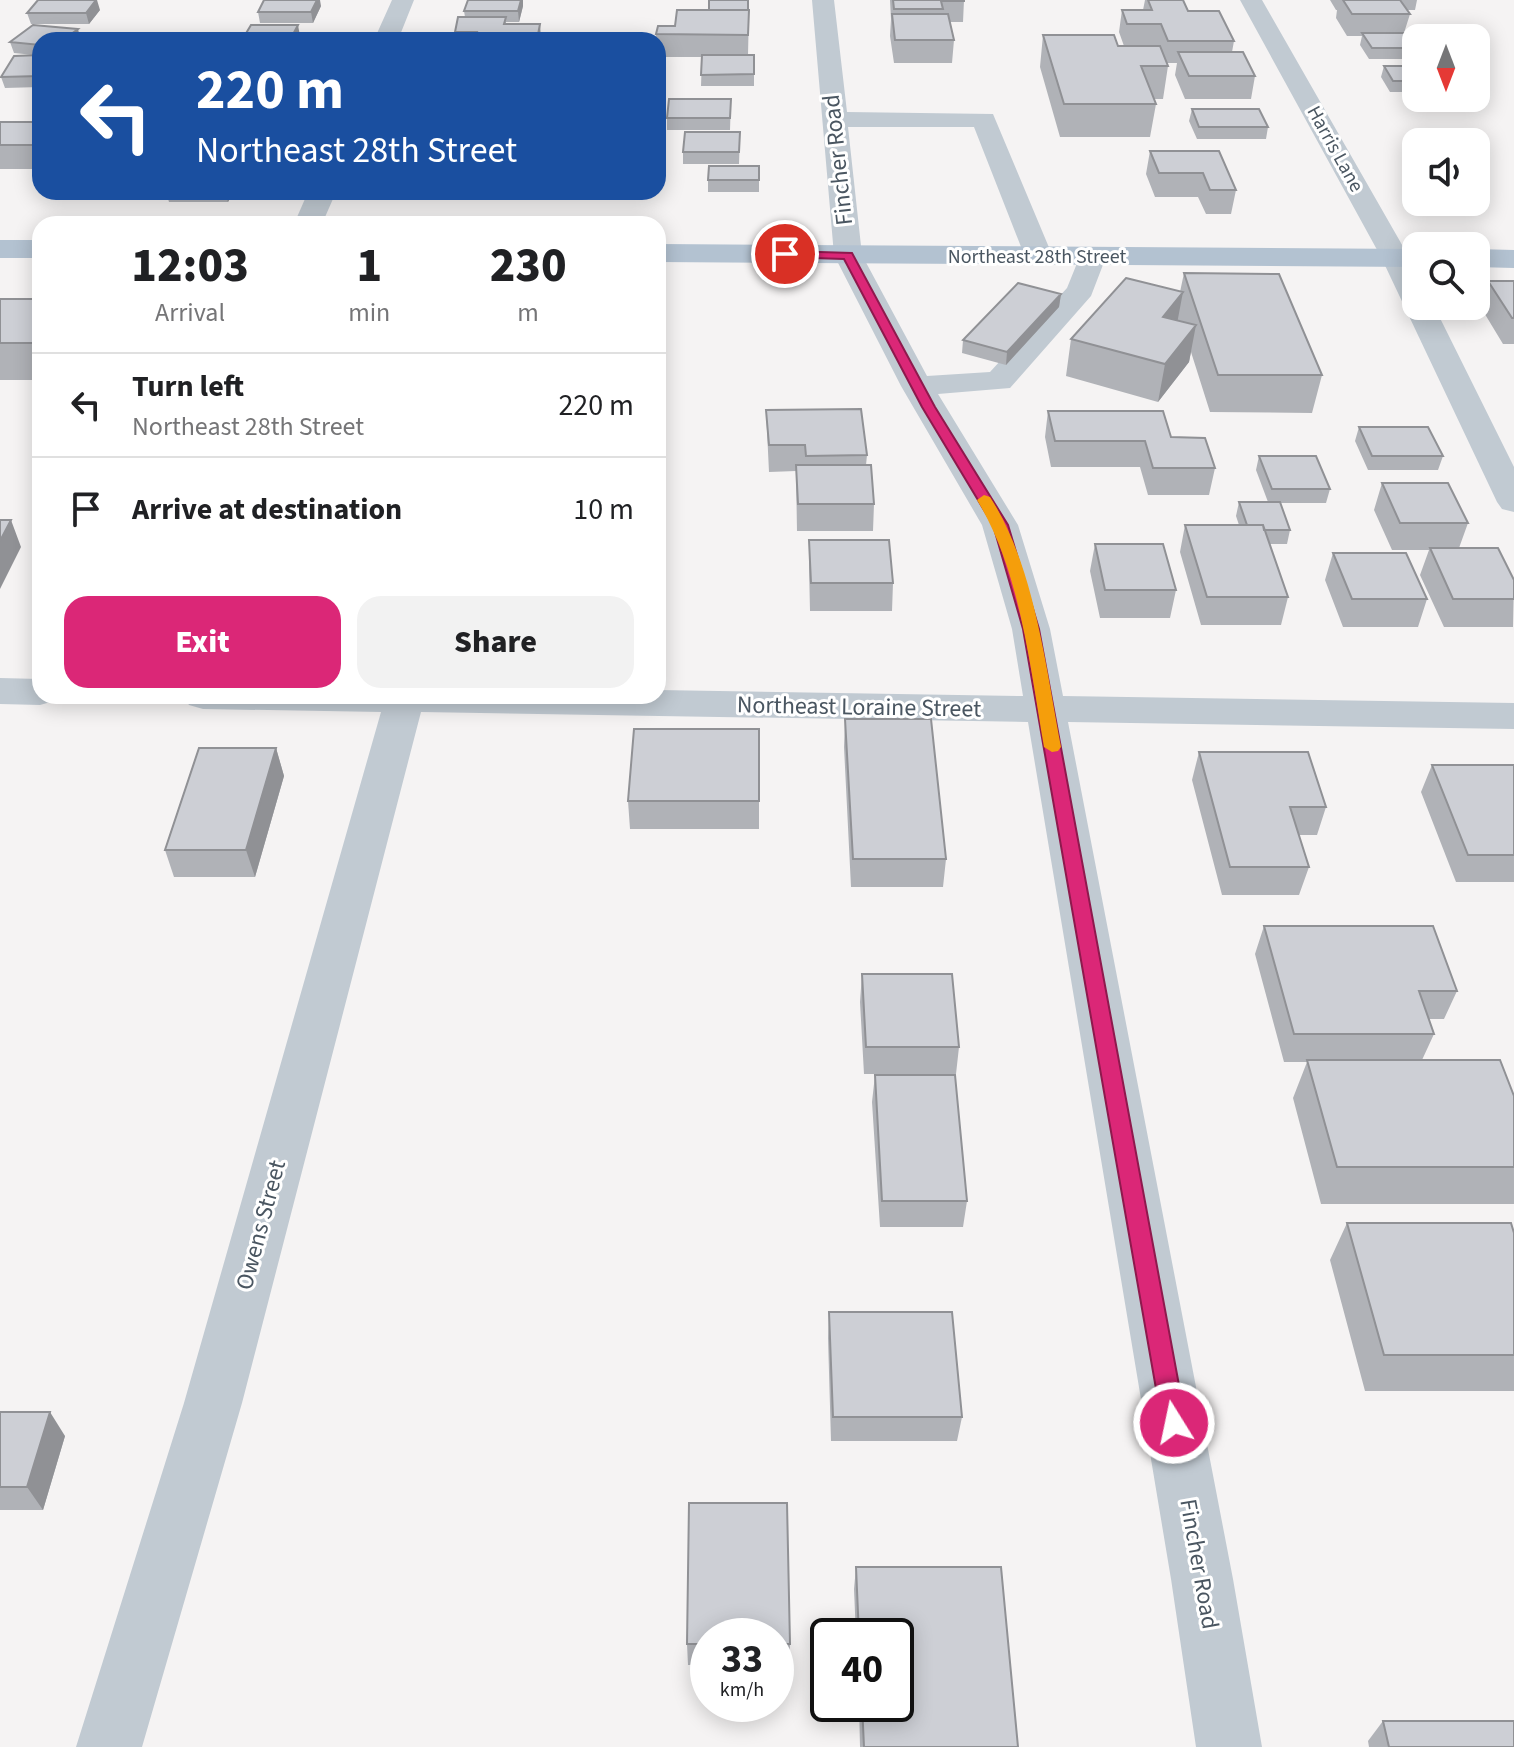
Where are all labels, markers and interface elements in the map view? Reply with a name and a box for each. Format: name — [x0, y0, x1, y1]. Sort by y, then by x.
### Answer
north arrow — [1402, 24, 1490, 112]
map controls — [1402, 24, 1490, 320]
text: 220 m — [196, 51, 344, 130]
icon: left — [64, 64, 168, 168]
street label: Fincher Road — [814, 93, 862, 227]
street label: Harris Lane — [1300, 101, 1370, 197]
text: Northeast 28th Street — [196, 125, 517, 176]
button: sound — [1402, 128, 1490, 216]
pin — [751, 220, 819, 288]
text: 12:03 — [131, 232, 249, 300]
text: 1 — [356, 232, 382, 300]
text: 230 — [490, 232, 567, 300]
icon: arrive — [763, 232, 807, 276]
button: search — [1402, 232, 1490, 320]
street label: Northeast 28th Street — [948, 243, 1126, 271]
text: Arrival — [155, 294, 225, 331]
text: min — [348, 294, 390, 331]
text: m — [517, 294, 539, 331]
text: Turn left — [132, 365, 244, 408]
icon: left — [64, 383, 108, 427]
text: 220 m — [558, 384, 634, 427]
text: Northeast 28th Street — [132, 408, 364, 445]
icon: arrive — [64, 487, 108, 531]
text: Arrive at destination — [132, 488, 402, 531]
text: 10 m — [573, 488, 634, 531]
button: Exit — [64, 596, 341, 688]
button: Share — [357, 596, 634, 688]
street label: Northeast Loraine Street — [737, 687, 981, 727]
street label: Owens Street — [227, 1156, 295, 1294]
position arrow — [1132, 1381, 1216, 1465]
street label: Fincher Road — [1170, 1496, 1228, 1632]
speed limit sign: 40 — [810, 1618, 914, 1722]
text: 33 — [721, 1631, 763, 1688]
text: km/h — [720, 1676, 764, 1704]

